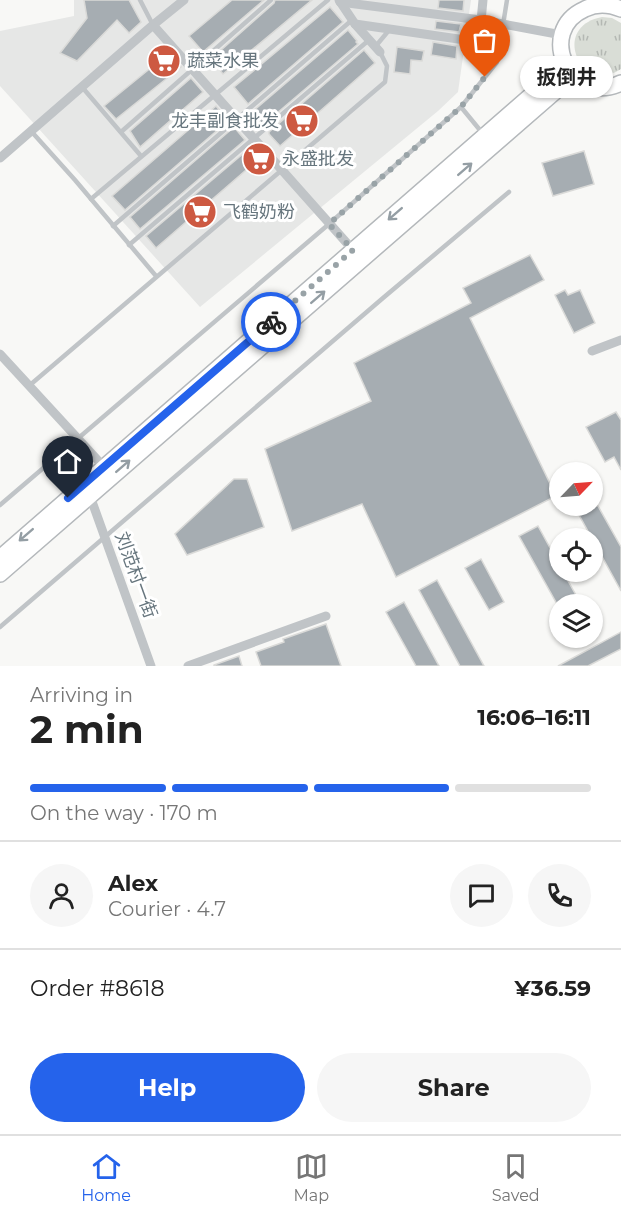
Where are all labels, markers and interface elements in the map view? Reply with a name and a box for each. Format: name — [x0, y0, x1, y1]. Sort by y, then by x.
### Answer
pin — [459, 15, 510, 77]
icon: bag — [468, 24, 501, 57]
supermarket icon: 蔬菜水果 — [146, 43, 182, 79]
place label: 蔬菜水果 — [187, 50, 259, 72]
callout: 扳倒井 — [521, 56, 614, 98]
text: 扳倒井 — [537, 65, 597, 89]
supermarket icon: 龙丰副食批发 — [284, 103, 320, 139]
place label: 龙丰副食批发 — [171, 110, 279, 132]
supermarket icon: 永盛批发 — [241, 141, 277, 177]
place label: 永盛批发 — [282, 148, 354, 170]
one-way arrow — [457, 162, 472, 176]
supermarket icon: 飞鹤奶粉 — [182, 194, 218, 230]
place label: 飞鹤奶粉 — [223, 201, 295, 223]
one-way arrow — [388, 207, 403, 221]
one-way arrow — [310, 290, 325, 304]
courier — [241, 292, 301, 352]
icon: bike — [255, 306, 288, 339]
pin — [42, 436, 93, 498]
icon: home — [51, 445, 84, 478]
one-way arrow — [115, 460, 131, 473]
north arrow — [549, 462, 603, 516]
map controls — [549, 462, 603, 648]
one-way arrow — [19, 528, 34, 542]
button: locate — [549, 528, 603, 582]
street label: 刘范村一街 — [110, 529, 162, 621]
button: layers — [549, 594, 603, 648]
text: Arriving in — [30, 683, 133, 707]
text: 16:06–16:11 — [477, 704, 591, 731]
text: 2 min — [30, 705, 144, 753]
text: On the way · 170 m — [30, 801, 218, 825]
button: person — [30, 864, 93, 927]
button: chat — [450, 864, 513, 927]
button: phone — [528, 864, 591, 927]
text: Alex — [108, 870, 158, 897]
text: Courier · 4.7 — [108, 897, 226, 921]
text: Order #8618 — [30, 975, 165, 1002]
text: ¥36.59 — [514, 975, 591, 1002]
button: Help — [30, 1053, 305, 1122]
button: Share — [317, 1053, 591, 1122]
tab: Home — [81, 1150, 131, 1205]
tab: Map — [294, 1150, 329, 1205]
tab: Saved — [492, 1150, 540, 1205]

